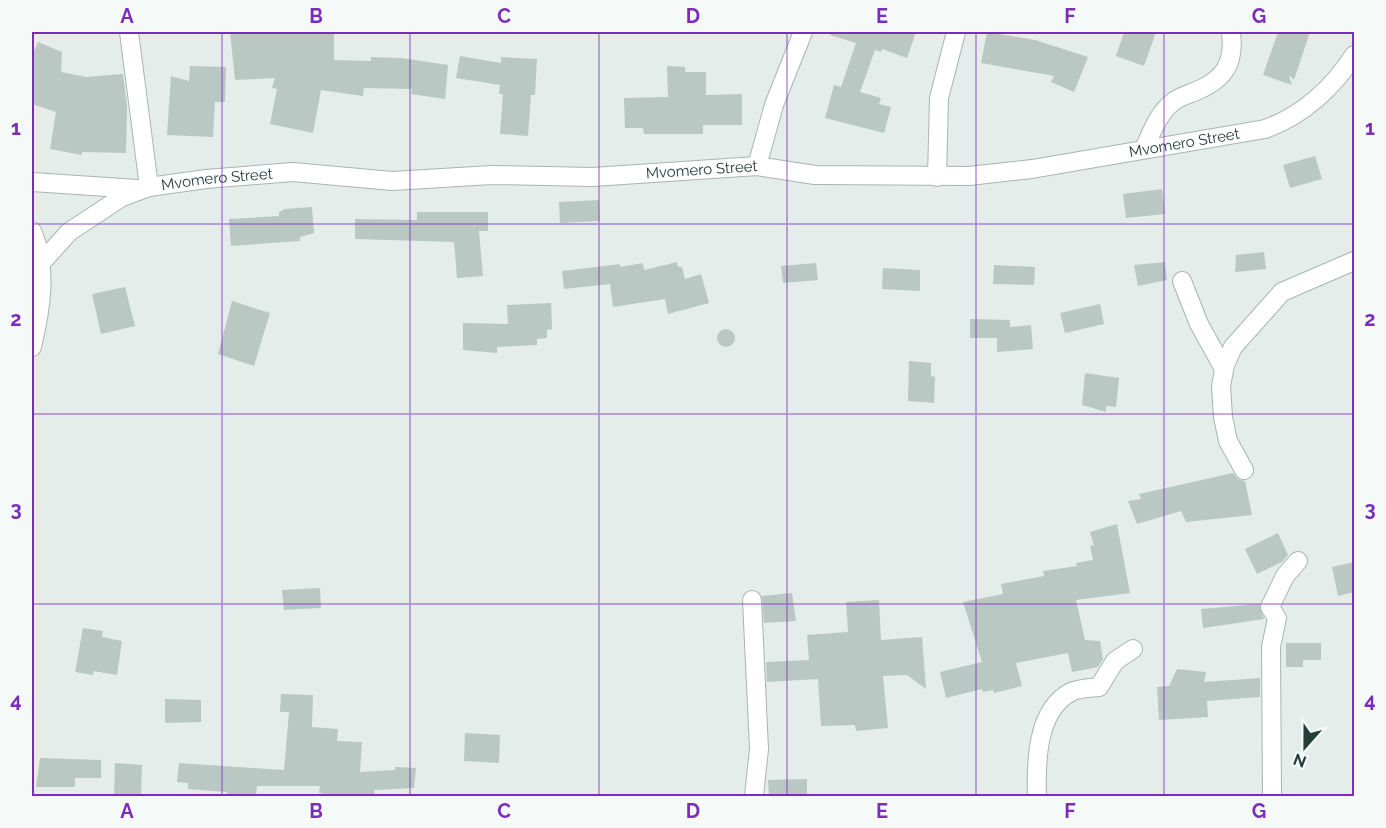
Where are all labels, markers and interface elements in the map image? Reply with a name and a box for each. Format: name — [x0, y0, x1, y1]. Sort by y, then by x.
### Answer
text: A — [120, 4, 134, 28]
text: B — [309, 4, 323, 28]
text: C — [497, 4, 511, 28]
text: D — [686, 4, 700, 28]
text: E — [876, 4, 888, 28]
text: F — [1064, 4, 1076, 28]
text: G — [1252, 4, 1266, 28]
text: 1 — [11, 116, 21, 140]
text: 1 — [1365, 116, 1375, 140]
street label: Mvomero Street — [1128, 125, 1241, 161]
street label: Mvomero Street — [645, 157, 758, 182]
street label: Mvomero Street — [160, 165, 273, 194]
text: 2 — [10, 307, 22, 331]
text: 2 — [1364, 307, 1376, 331]
text: 3 — [10, 497, 22, 521]
text: 3 — [1364, 497, 1376, 521]
text: 4 — [10, 688, 22, 712]
text: 4 — [1364, 688, 1376, 712]
north arrow — [1275, 717, 1335, 777]
text: N — [1291, 749, 1309, 772]
text: A — [120, 799, 134, 823]
text: B — [309, 799, 323, 823]
text: C — [497, 799, 511, 823]
text: D — [686, 799, 700, 823]
text: E — [876, 799, 888, 823]
text: F — [1064, 799, 1076, 823]
text: G — [1252, 799, 1266, 823]

